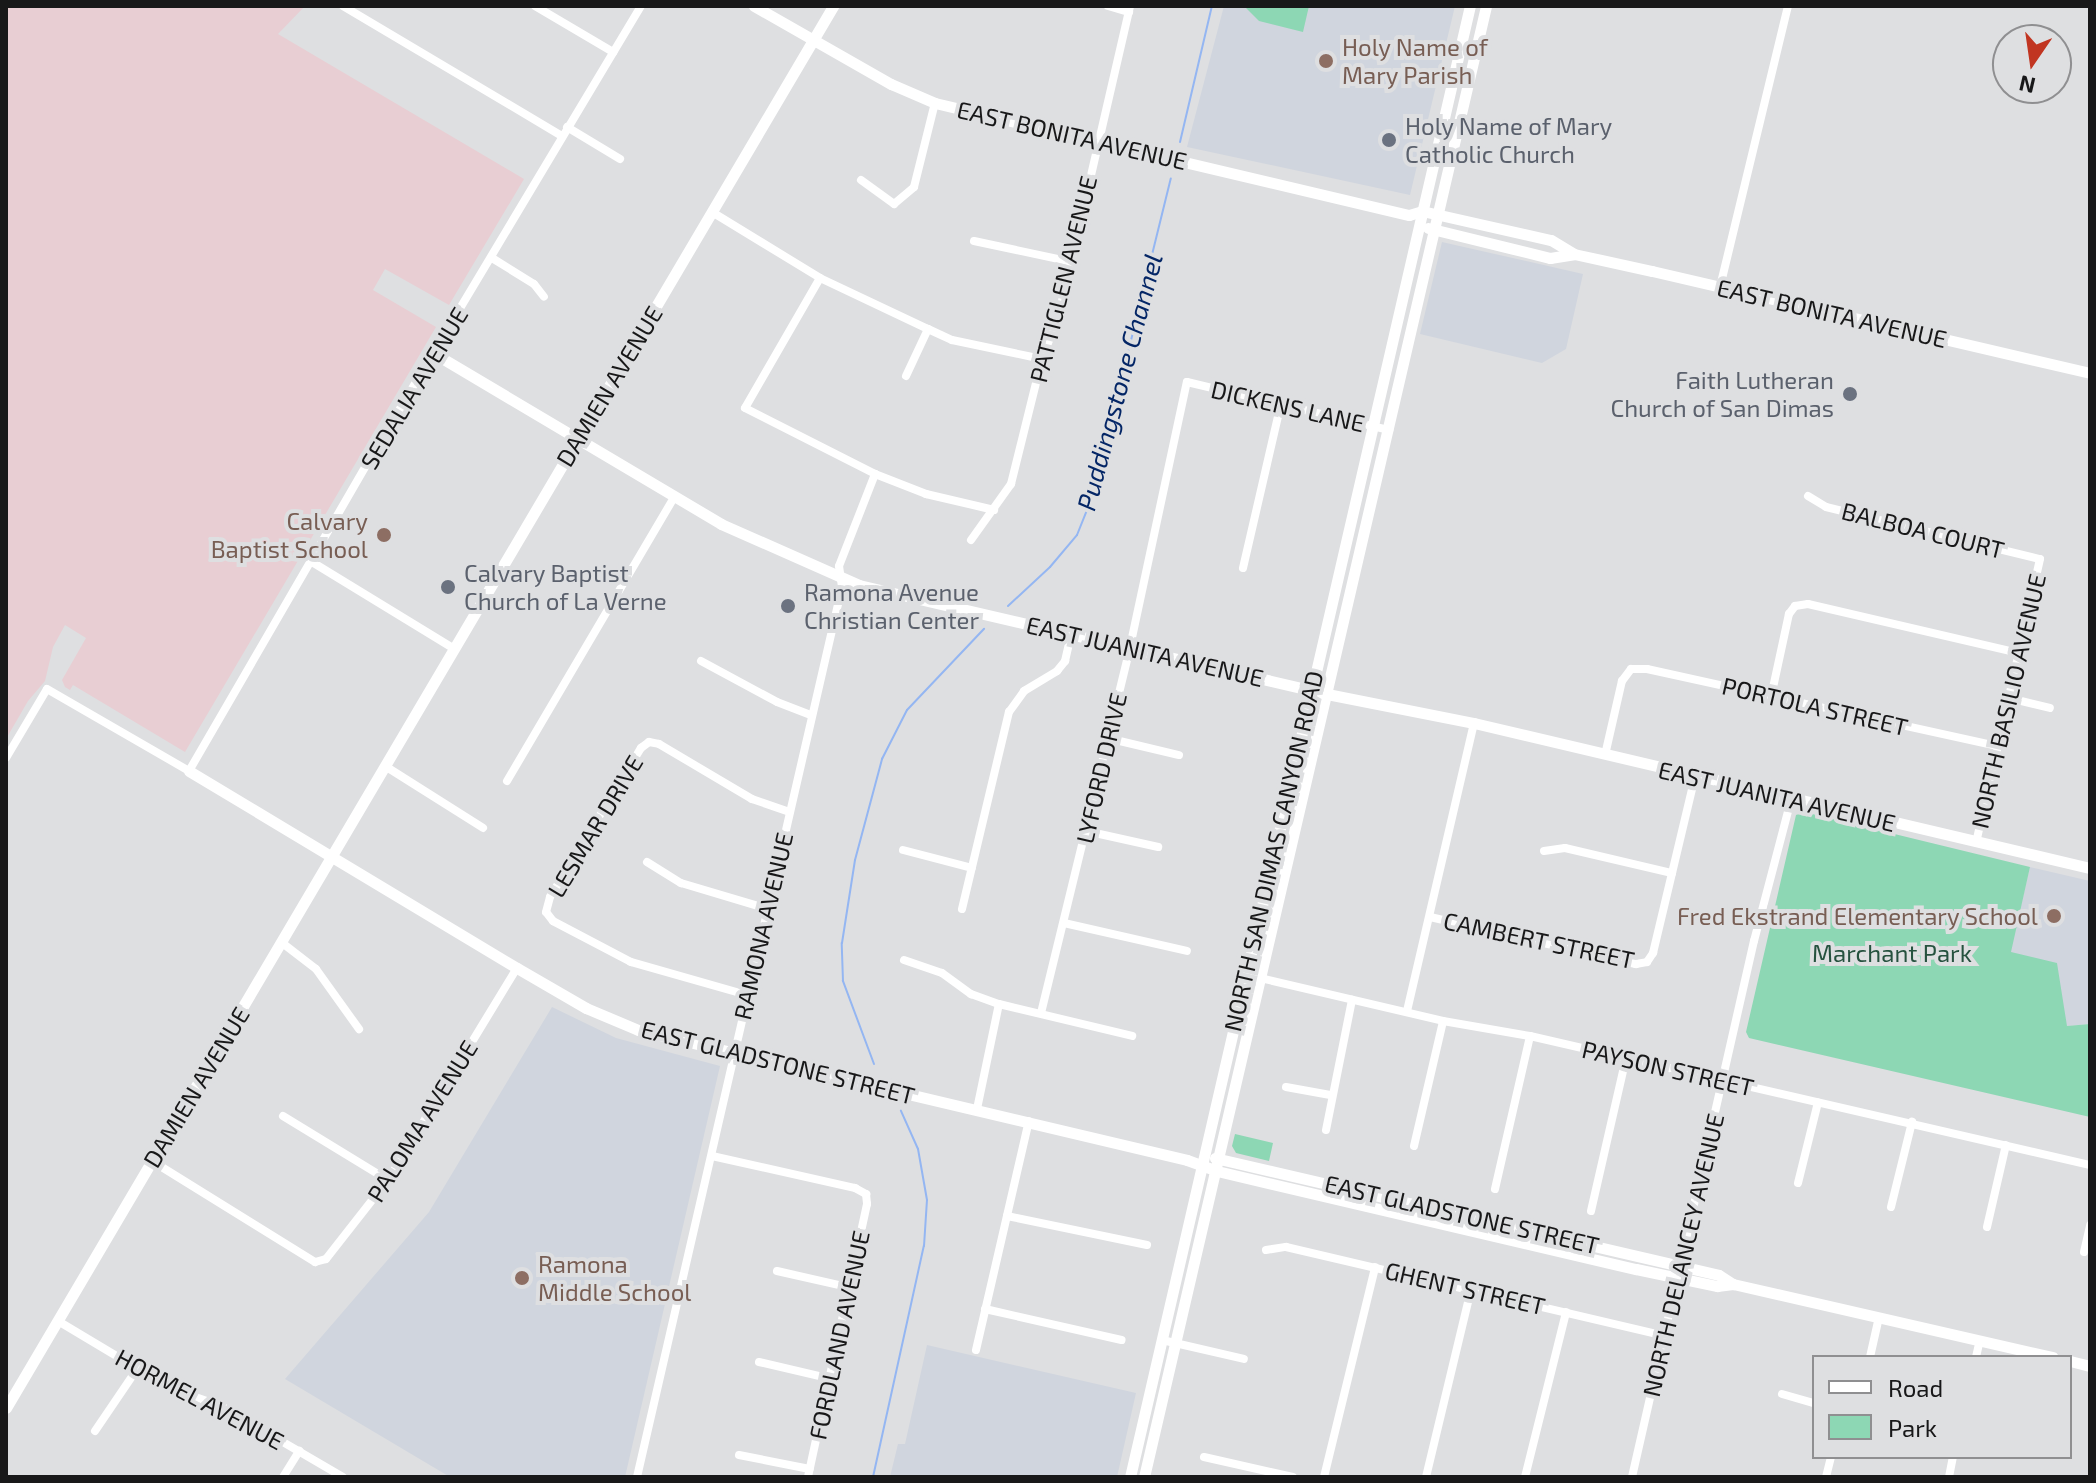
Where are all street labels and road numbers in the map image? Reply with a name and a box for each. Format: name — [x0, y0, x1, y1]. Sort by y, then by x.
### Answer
street label: EAST BONITA AVENUE — [954, 94, 1190, 176]
street label: PATTIGLEN AVENUE — [1023, 172, 1103, 386]
street label: EAST BONITA AVENUE — [1714, 272, 1950, 354]
street label: DAMIEN AVENUE — [550, 300, 668, 472]
street label: SEDALIA AVENUE — [354, 301, 474, 475]
street label: DICKENS LANE — [1208, 374, 1368, 438]
street label: BALBOA COURT — [1838, 496, 2008, 564]
street label: NORTH BASILIO AVENUE — [1965, 571, 2051, 831]
street label: EAST JUANITA AVENUE — [1023, 609, 1267, 693]
street label: NORTH SAN DIMAS CANYON ROAD — [1217, 668, 1329, 1034]
street label: PORTOLA STREET — [1719, 671, 1911, 741]
street label: LYFORD DRIVE — [1070, 690, 1132, 846]
street label: LESMAR DRIVE — [541, 750, 649, 902]
street label: EAST JUANITA AVENUE — [1655, 754, 1899, 838]
street label: RAMONA AVENUE — [727, 829, 799, 1023]
street label: CAMBERT STREET — [1441, 906, 1637, 974]
street label: DAMIEN AVENUE — [137, 1001, 255, 1173]
street label: EAST GLADSTONE STREET — [638, 1014, 918, 1110]
street label: PALOMA AVENUE — [360, 1034, 484, 1208]
street label: PAYSON STREET — [1579, 1034, 1757, 1102]
street label: NORTH DELANCEY AVENUE — [1636, 1110, 1730, 1400]
street label: EAST GLADSTONE STREET — [1322, 1168, 1602, 1260]
street label: FORDLAND AVENUE — [803, 1228, 875, 1442]
street label: GHENT STREET — [1382, 1256, 1548, 1320]
street label: HORMEL AVENUE — [110, 1342, 290, 1456]

